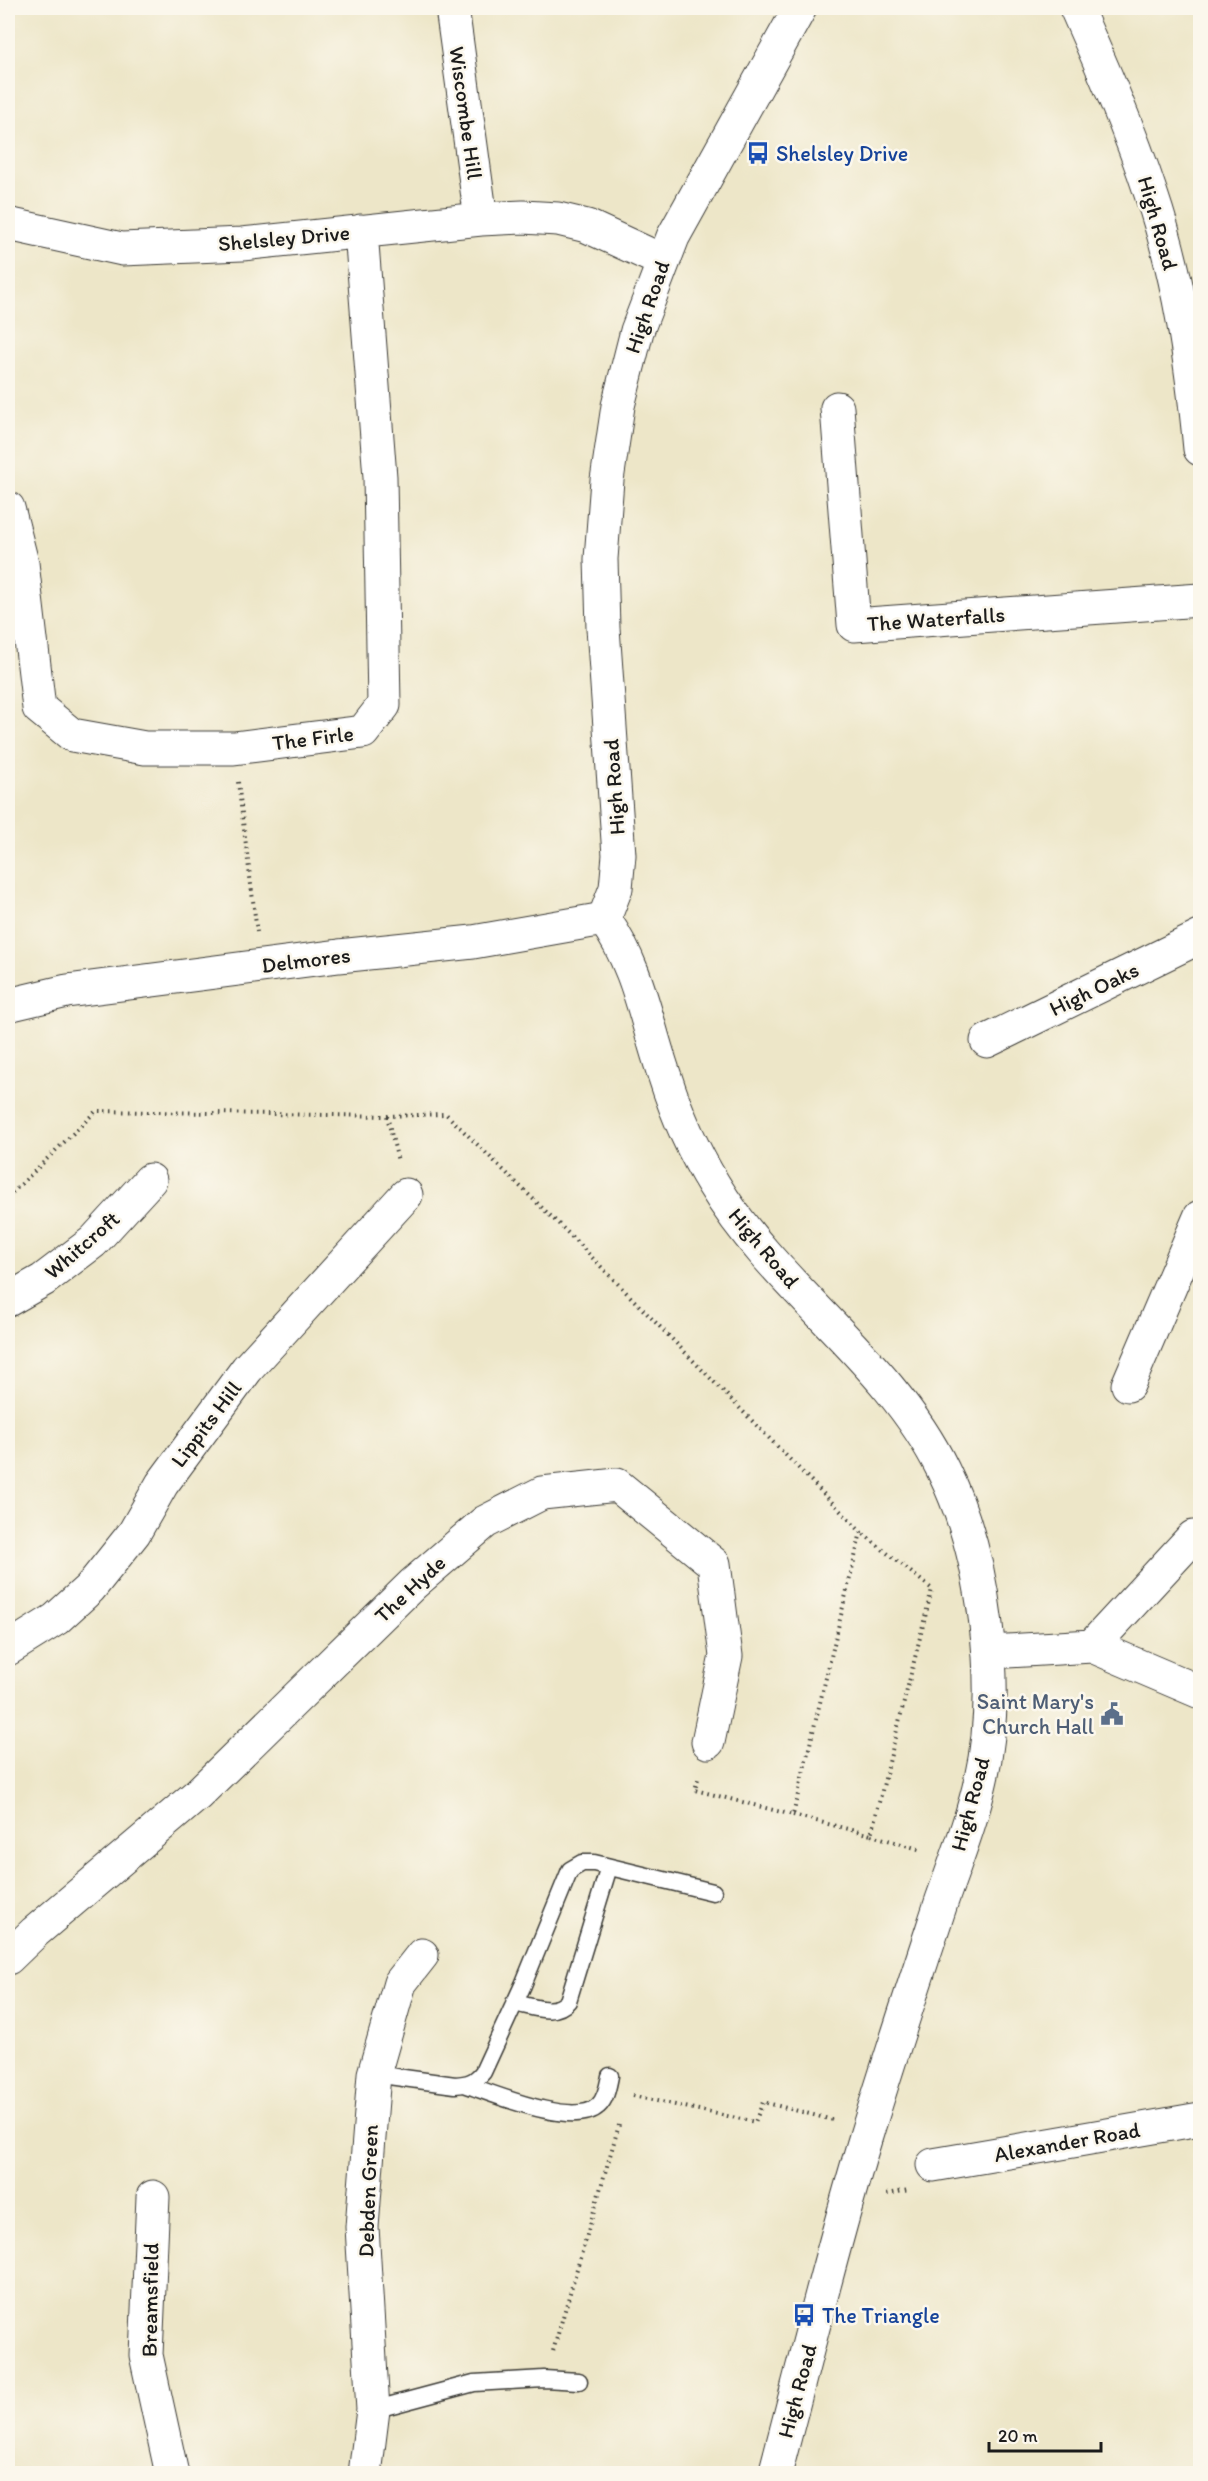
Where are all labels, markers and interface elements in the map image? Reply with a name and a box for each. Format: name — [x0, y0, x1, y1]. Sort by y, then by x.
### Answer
street label: Wiscombe Hill — [443, 45, 489, 181]
bus stop icon: Shelsley Drive — [745, 140, 771, 166]
place label: Shelsley Drive — [776, 140, 908, 167]
street label: High Road — [1132, 173, 1184, 273]
street label: Shelsley Drive — [217, 219, 351, 257]
street label: High Road — [619, 257, 675, 357]
street label: The Waterfalls — [866, 601, 1006, 637]
street label: The Firle — [271, 720, 355, 756]
street label: High Road — [597, 738, 631, 836]
street label: Delmores — [260, 941, 352, 979]
street label: High Oaks — [1045, 956, 1143, 1022]
street label: High Road — [723, 1202, 805, 1294]
street label: Whitcroft — [39, 1205, 125, 1285]
street label: Lippits Hill — [165, 1375, 247, 1473]
street label: The Hyde — [369, 1549, 451, 1629]
place label: Saint Mary's Church Hall — [977, 1688, 1094, 1740]
public building icon: Saint Mary's Church Hall — [1099, 1701, 1125, 1727]
street label: High Road — [944, 1754, 996, 1854]
street label: Alexander Road — [992, 2116, 1142, 2168]
street label: Debden Green — [352, 2124, 384, 2258]
street label: Breamsfield — [136, 2242, 165, 2357]
bus stop icon: The Triangle — [791, 2302, 817, 2328]
place label: The Triangle — [822, 2302, 940, 2329]
street label: High Road — [771, 2341, 823, 2441]
scale bar — [989, 2415, 1102, 2453]
text: 20 m — [998, 2425, 1038, 2447]

